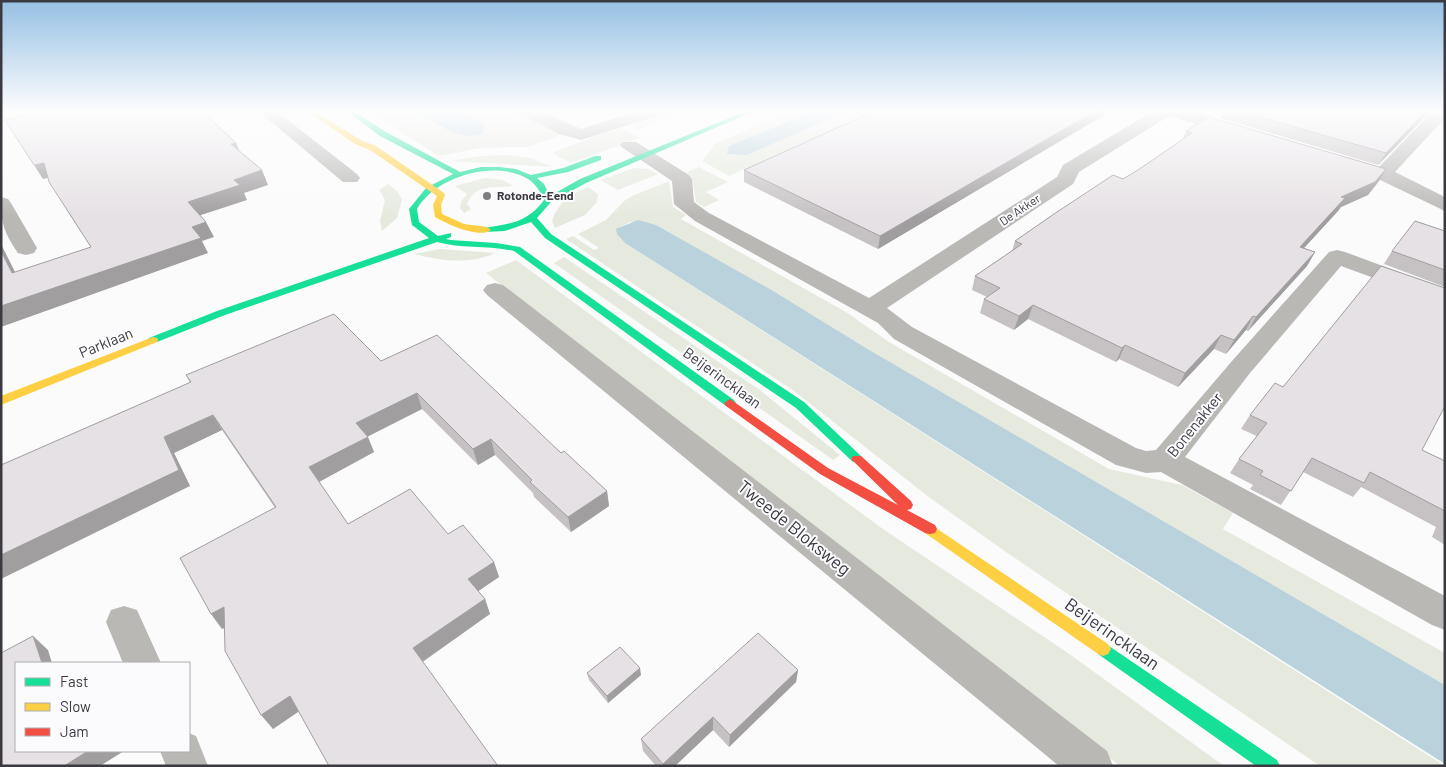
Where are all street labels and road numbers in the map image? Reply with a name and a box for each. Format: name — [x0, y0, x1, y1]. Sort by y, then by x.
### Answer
street label: De Akker — [996, 190, 1043, 228]
street label: Parklaan — [76, 323, 135, 361]
street label: Beijerincklaan — [680, 343, 765, 412]
street label: Bonenakker — [1163, 388, 1226, 460]
street label: Tweede Bloksweg — [734, 475, 855, 579]
street label: Beijerincklaan — [1061, 592, 1164, 674]

